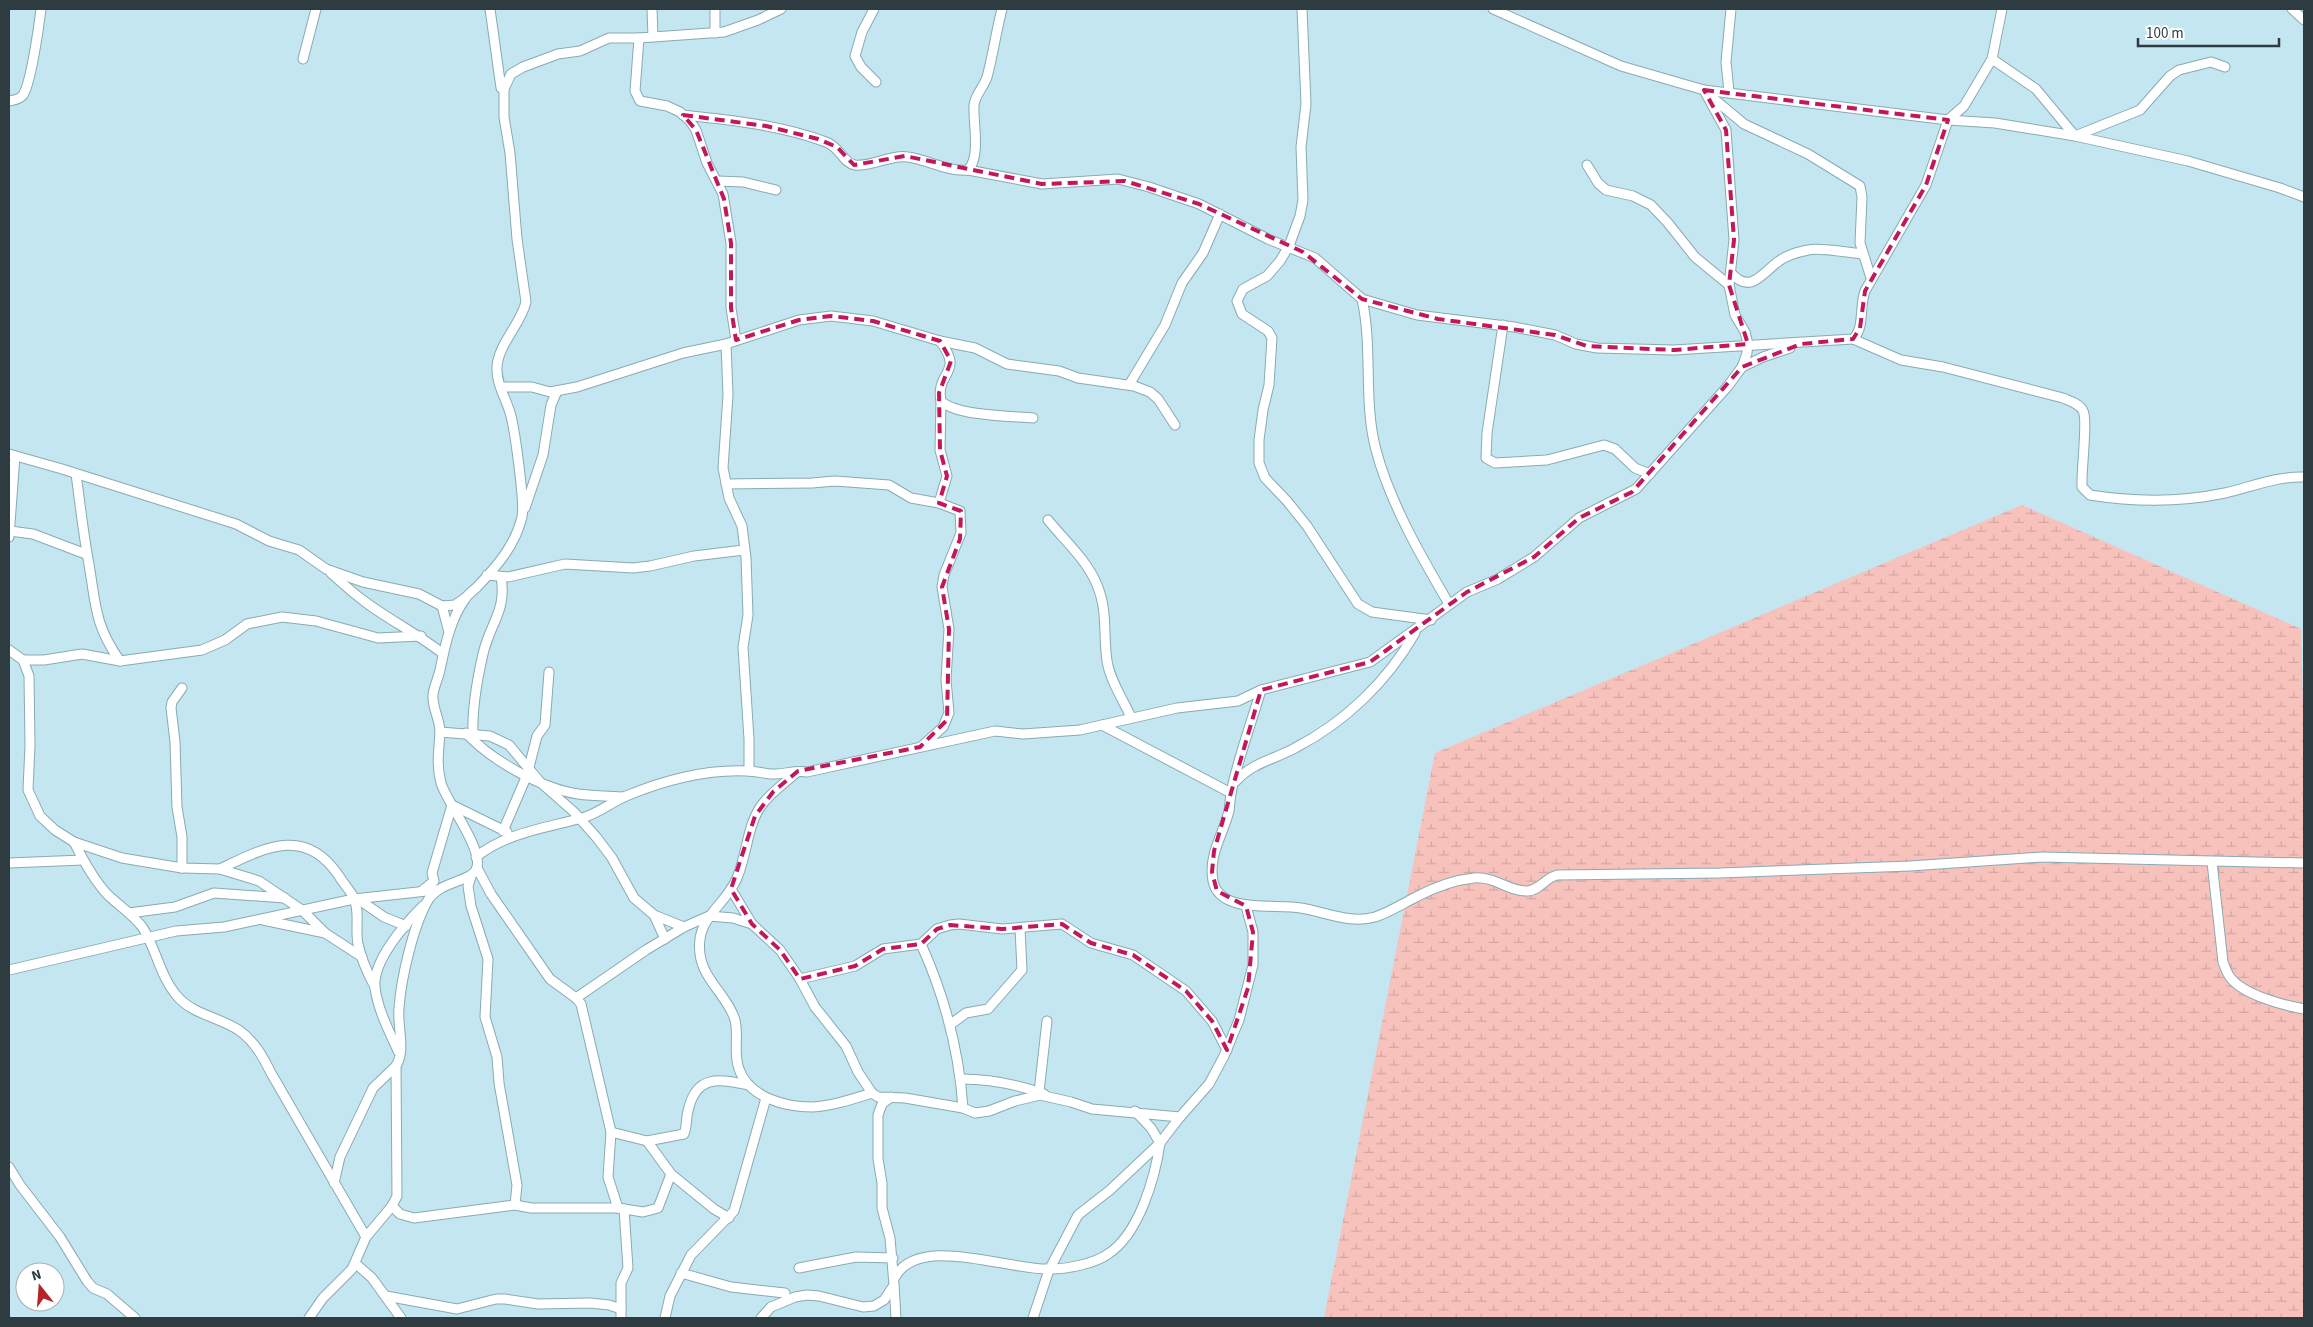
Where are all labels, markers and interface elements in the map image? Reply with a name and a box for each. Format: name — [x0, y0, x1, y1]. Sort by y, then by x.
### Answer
scale bar — [2138, 15, 2279, 47]
text: 100 m — [2146, 23, 2184, 44]
north arrow — [15, 1262, 65, 1312]
text: N — [29, 1265, 44, 1286]

